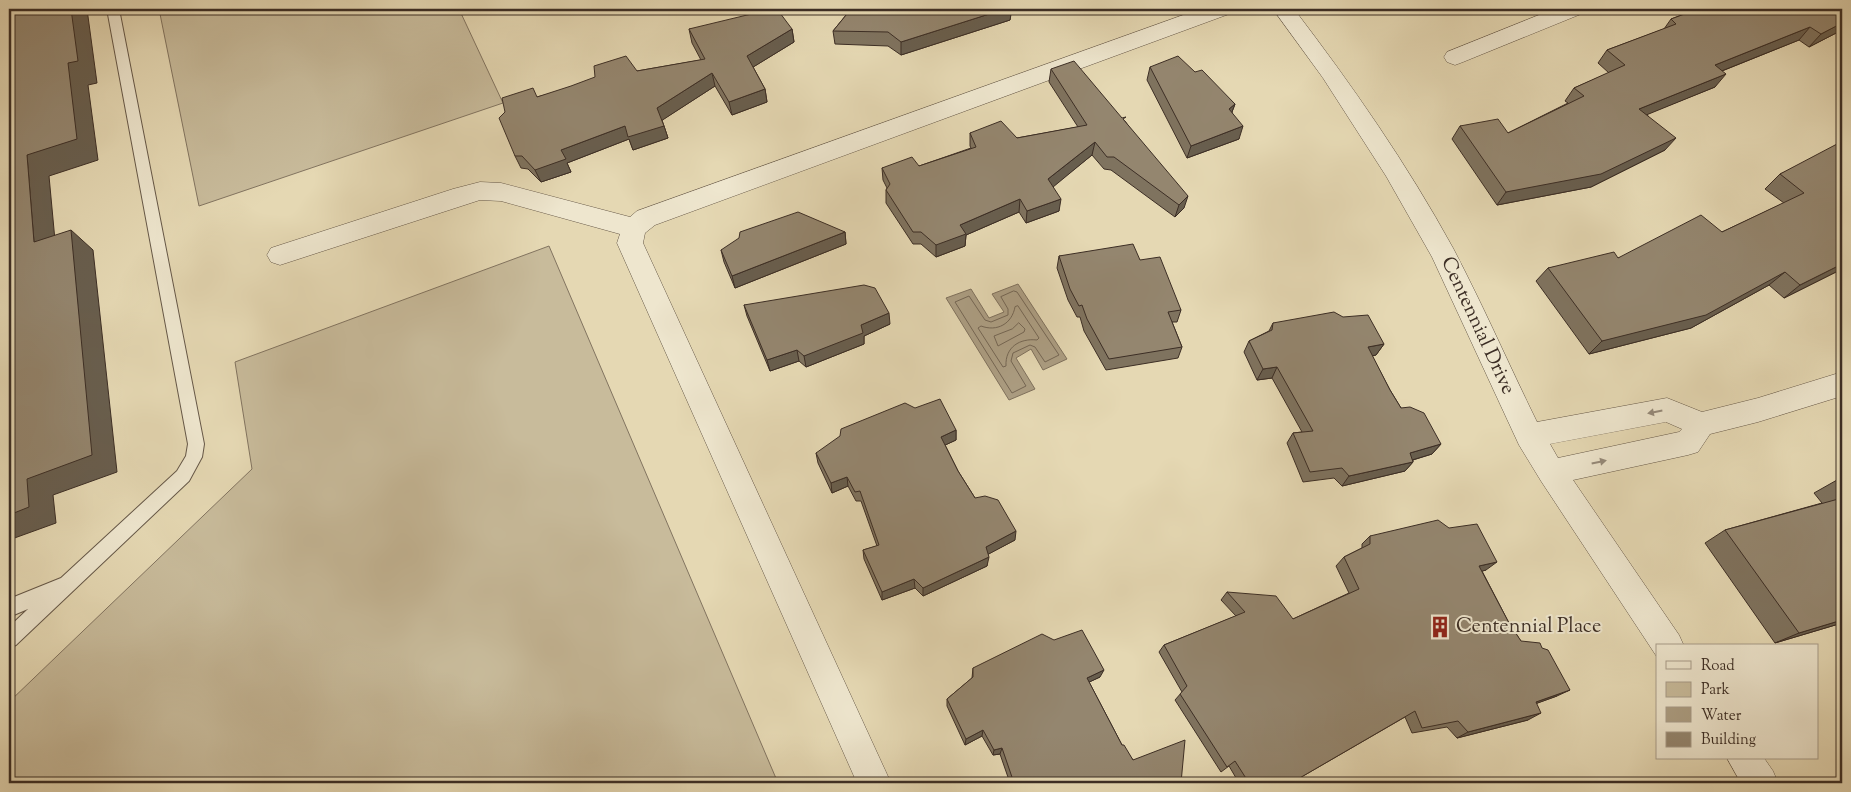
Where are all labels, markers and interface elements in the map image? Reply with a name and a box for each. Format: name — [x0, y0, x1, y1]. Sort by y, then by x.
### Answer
street label: Centennial Drive — [1432, 252, 1522, 400]
one-way arrow — [1647, 409, 1663, 417]
one-way arrow — [1591, 458, 1606, 466]
place label: Centennial Place — [1456, 613, 1601, 642]
building icon: Centennial Place — [1427, 614, 1453, 640]
legend — [1656, 644, 1818, 760]
text: Road — [1701, 656, 1735, 677]
text: Park — [1701, 680, 1730, 701]
text: Water — [1701, 706, 1742, 727]
text: Building — [1701, 730, 1756, 751]

